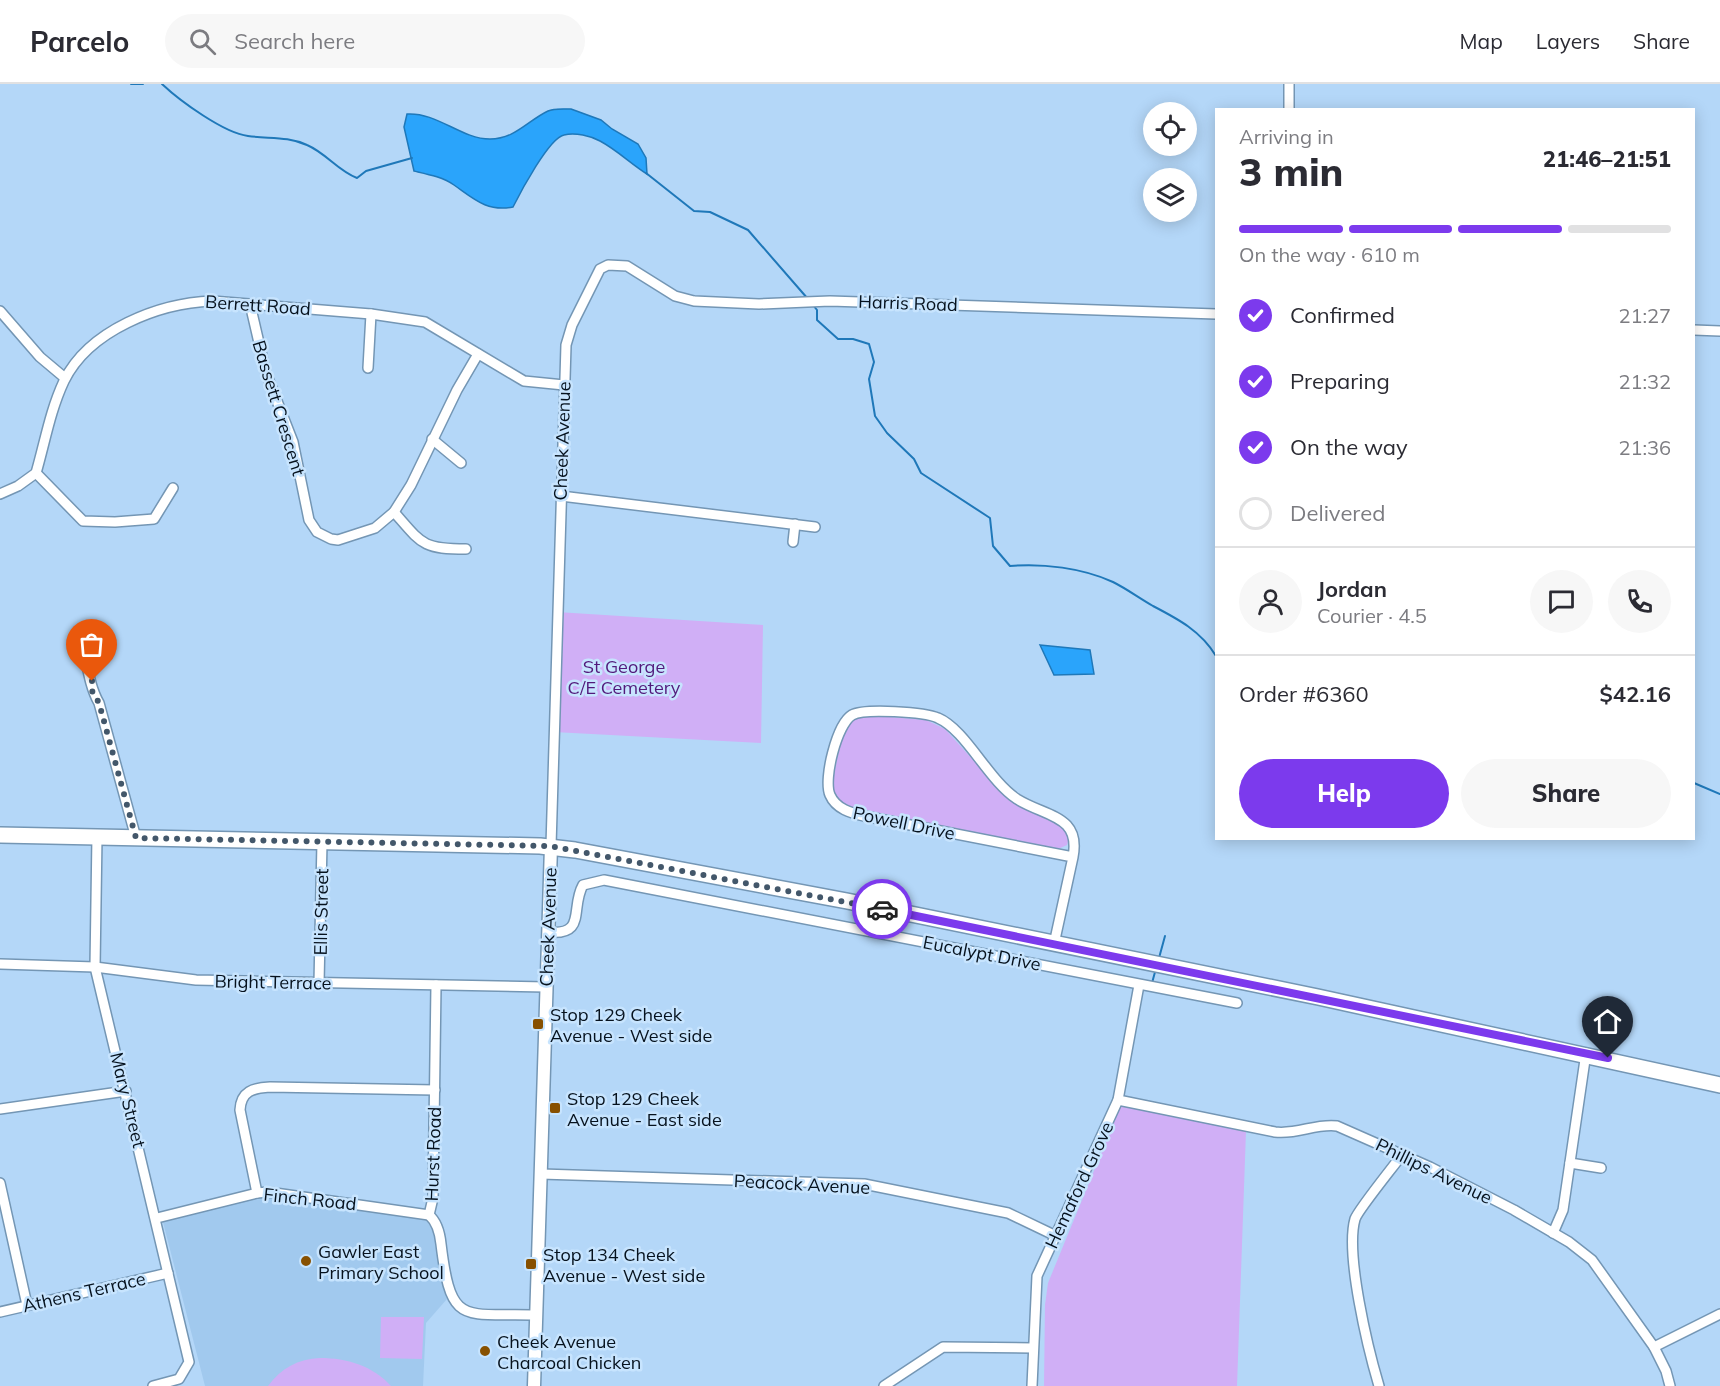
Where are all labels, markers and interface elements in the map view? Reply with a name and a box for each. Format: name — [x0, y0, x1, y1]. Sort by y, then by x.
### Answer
search box — [165, 14, 585, 68]
text: Parcelo — [30, 24, 129, 59]
icon: search — [186, 25, 219, 58]
text: Search here — [234, 27, 355, 55]
text: Map — [1460, 28, 1503, 54]
text: Layers — [1536, 28, 1600, 54]
text: Share — [1633, 28, 1690, 54]
map controls — [1143, 102, 1197, 222]
button: locate — [1143, 102, 1197, 156]
text: Arriving in — [1239, 124, 1334, 149]
text: 21:46–21:51 — [1543, 145, 1671, 173]
text: 3 min — [1239, 147, 1344, 196]
button: layers — [1143, 168, 1197, 222]
text: On the way · 610 m — [1239, 242, 1420, 267]
street label: Berrett Road — [204, 290, 312, 320]
street label: Harris Road — [858, 290, 958, 316]
icon: check — [1239, 299, 1272, 332]
text: Confirmed — [1290, 301, 1395, 329]
text: 21:27 — [1618, 303, 1671, 328]
street label: Bassett Crescent — [247, 337, 311, 479]
icon: check — [1239, 365, 1272, 398]
text: Preparing — [1290, 367, 1390, 395]
text: 21:32 — [1618, 369, 1671, 394]
street label: Cheek Avenue — [548, 381, 576, 501]
icon: check — [1239, 431, 1272, 464]
text: On the way — [1290, 433, 1408, 461]
text: 21:36 — [1618, 435, 1671, 460]
text: Delivered — [1290, 499, 1385, 527]
button: person — [1239, 570, 1302, 633]
button: chat — [1530, 570, 1593, 633]
button: phone — [1608, 570, 1671, 633]
text: Jordan — [1317, 575, 1387, 603]
text: Courier · 4.5 — [1317, 603, 1427, 628]
pin — [66, 619, 117, 681]
icon: bag — [75, 628, 108, 661]
park label: St George C/E Cemetery — [568, 655, 681, 699]
text: Order #6360 — [1239, 680, 1369, 708]
text: $42.16 — [1600, 680, 1671, 708]
button: Help — [1239, 759, 1449, 828]
button: Share — [1461, 759, 1671, 828]
street label: Powell Drive — [851, 801, 957, 845]
street label: Cheek Avenue — [534, 867, 562, 987]
street label: Ellis Street — [309, 868, 333, 956]
courier — [852, 879, 912, 939]
icon: car — [866, 893, 899, 926]
street label: Eucalypt Drive — [921, 930, 1043, 976]
street label: Bright Terrace — [214, 969, 332, 995]
pin — [1582, 996, 1633, 1058]
place label: Stop 129 Cheek Avenue - West side — [550, 1003, 712, 1047]
icon: home — [1591, 1005, 1624, 1038]
marker: Stop 129 Cheek Avenue - West side — [531, 1017, 545, 1031]
street label: Mary Street — [105, 1050, 151, 1150]
place label: Stop 129 Cheek Avenue - East side — [567, 1087, 722, 1131]
marker: Stop 129 Cheek Avenue - East side — [548, 1101, 562, 1115]
street label: Hurst Road — [420, 1106, 446, 1202]
street label: Hemaford Grove — [1040, 1118, 1118, 1252]
street label: Phillips Avenue — [1372, 1133, 1496, 1209]
street label: Peacock Avenue — [733, 1169, 871, 1199]
street label: Finch Road — [262, 1183, 358, 1215]
place label: Gawler East Primary School — [318, 1240, 444, 1284]
place label: Stop 134 Cheek Avenue - West side — [543, 1243, 705, 1287]
marker: Gawler East Primary School — [299, 1254, 313, 1268]
marker: Stop 134 Cheek Avenue - West side — [524, 1257, 538, 1271]
street label: Athens Terrace — [20, 1267, 148, 1317]
place label: Cheek Avenue Charcoal Chicken — [497, 1330, 641, 1374]
marker: Cheek Avenue Charcoal Chicken — [478, 1344, 492, 1358]

